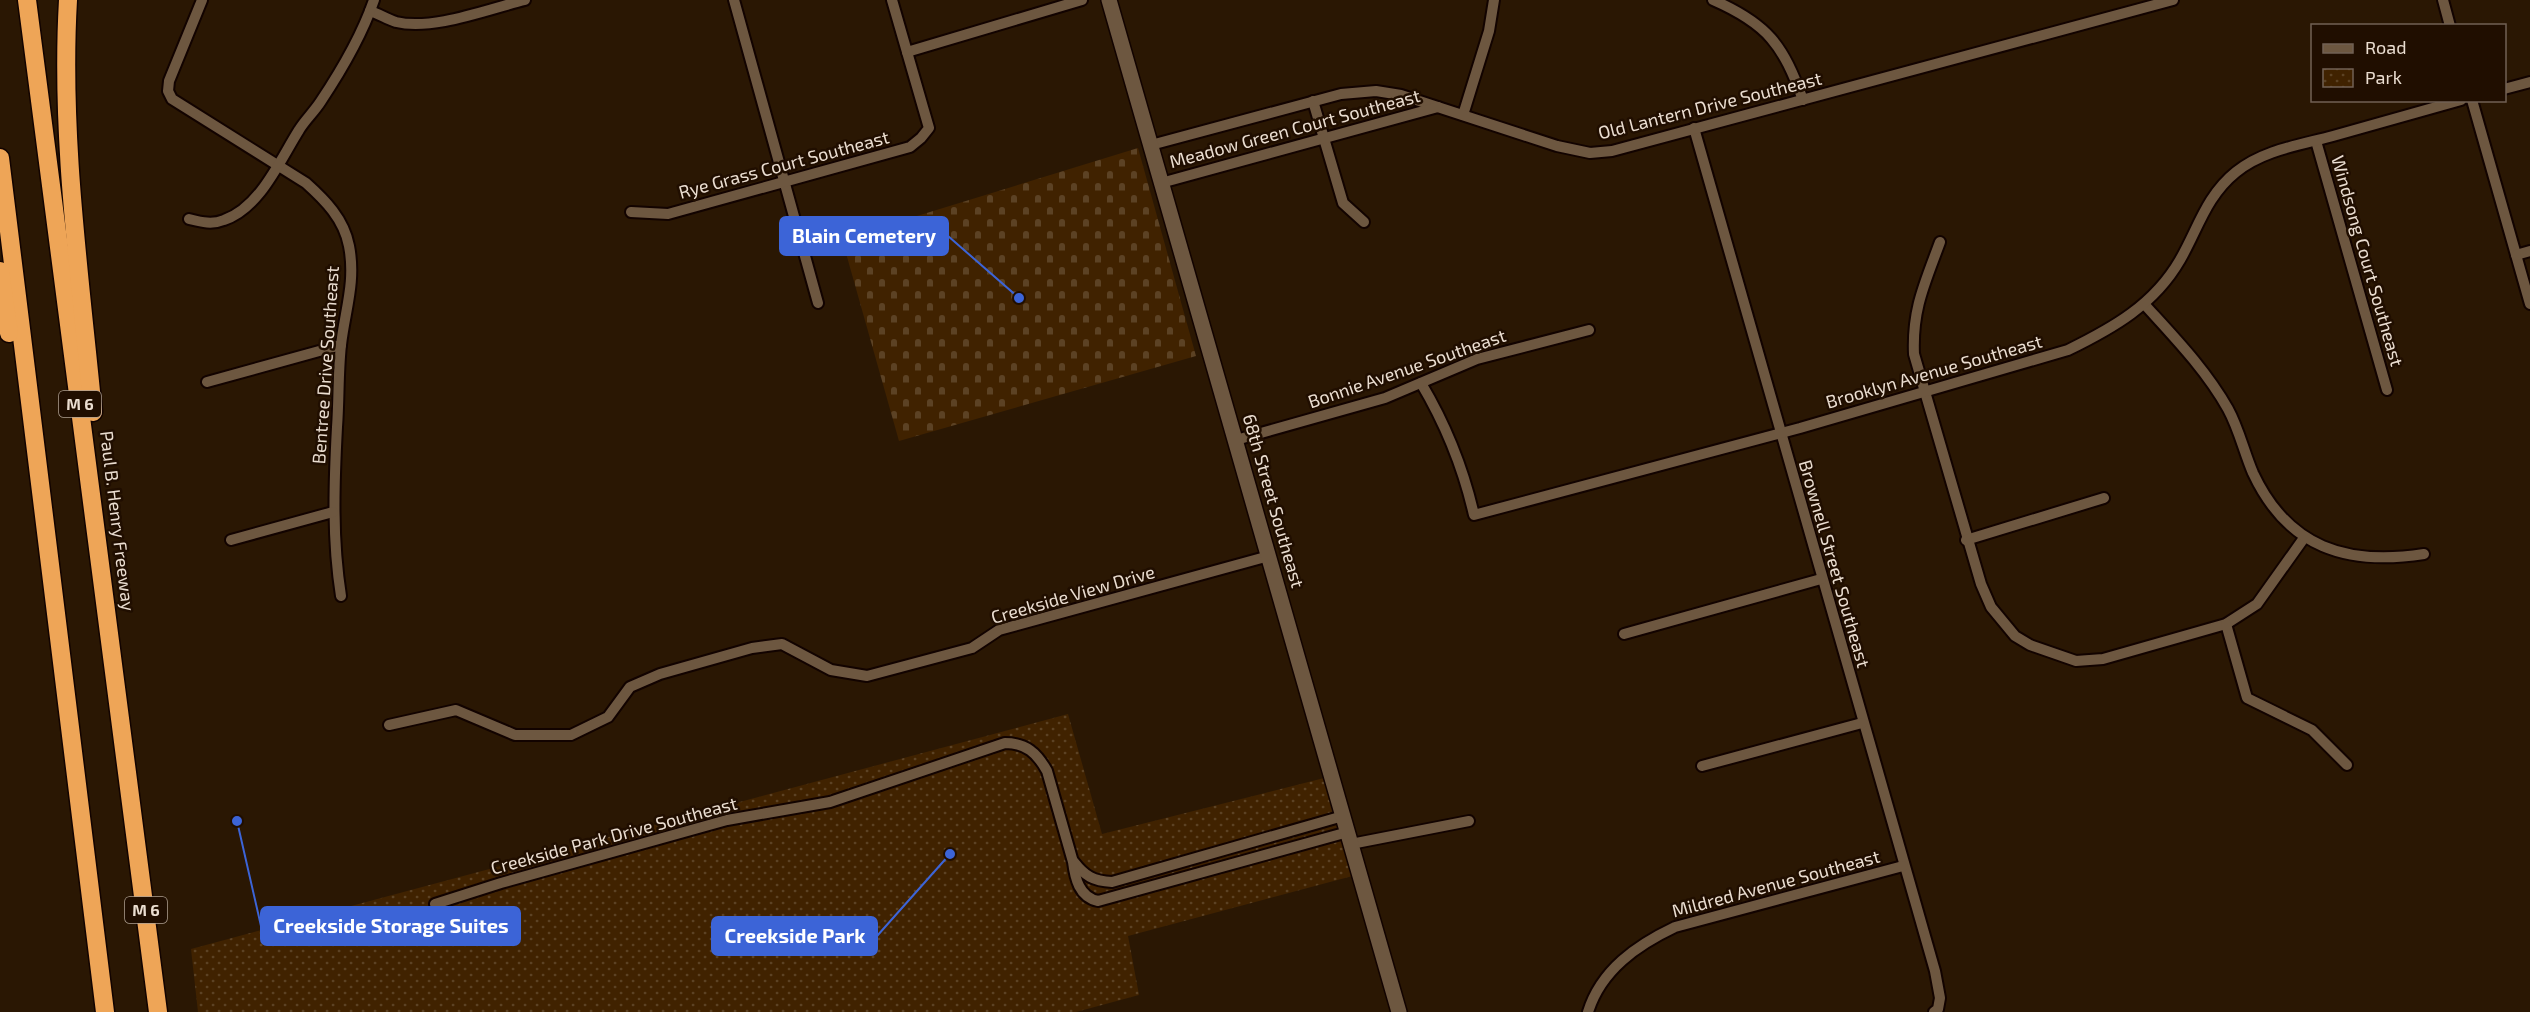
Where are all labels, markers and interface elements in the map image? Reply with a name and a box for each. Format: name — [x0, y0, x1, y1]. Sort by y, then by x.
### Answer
legend — [2311, 24, 2506, 102]
text: Road — [2365, 36, 2406, 58]
text: Park — [2365, 66, 2402, 88]
street label: Old Lantern Drive Southeast — [1596, 67, 1824, 143]
street label: Meadow Green Court Southeast — [1167, 84, 1423, 172]
street label: Rye Grass Court Southeast — [676, 125, 892, 203]
street label: Windsong Court Southeast — [2327, 153, 2409, 369]
callout: Blain Cemetery — [780, 217, 948, 255]
text: Blain Cemetery — [792, 223, 937, 248]
street label: Bentree Drive Southeast — [307, 265, 343, 465]
street label: Bonnie Avenue Southeast — [1305, 324, 1509, 412]
street label: Brooklyn Avenue Southeast — [1823, 330, 2045, 412]
road number: M 6 — [59, 391, 101, 417]
street label: 68th Street Southeast — [1239, 411, 1309, 590]
street label: Paul B. Henry Freeway — [96, 430, 140, 613]
street label: Brownell Street Southeast — [1795, 457, 1875, 670]
street label: Creekside View Drive — [988, 560, 1157, 628]
street label: Creekside Park Drive Southeast — [488, 791, 739, 879]
street label: Mildred Avenue Southeast — [1669, 845, 1882, 921]
road number: M 6 — [125, 897, 167, 923]
callout: Creekside Storage Suites — [261, 907, 520, 945]
text: Creekside Storage Suites — [273, 913, 509, 937]
callout: Creekside Park — [712, 917, 877, 955]
text: Creekside Park — [725, 923, 866, 947]

